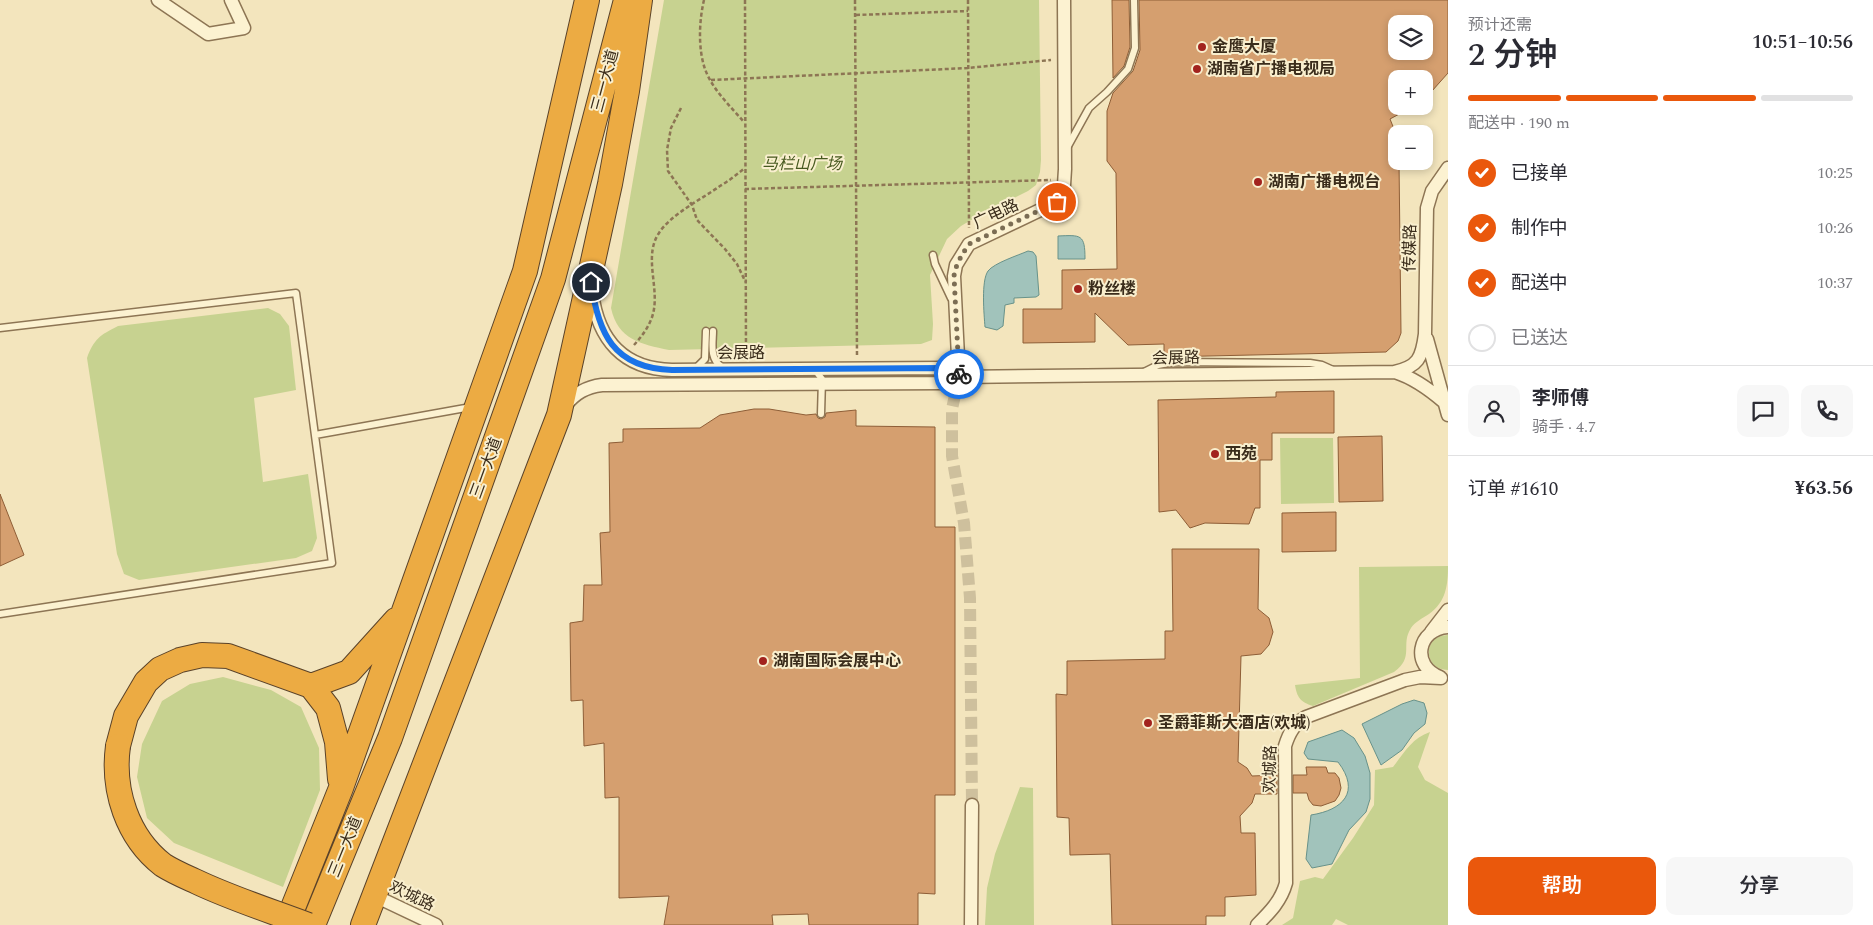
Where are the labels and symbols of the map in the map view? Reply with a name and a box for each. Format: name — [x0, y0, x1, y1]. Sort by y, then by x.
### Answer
place label: 金鹰大厦 — [1212, 35, 1276, 59]
marker: 金鹰大厦 — [1196, 41, 1208, 53]
street label: 三一大道 — [585, 47, 625, 115]
place label: 湖南省广播电视局 — [1207, 57, 1335, 81]
marker: 湖南省广播电视局 — [1191, 63, 1203, 75]
park label: 马栏山广场 — [762, 152, 844, 176]
place label: 湖南广播电视台 — [1268, 170, 1380, 194]
marker: 湖南广播电视台 — [1252, 176, 1264, 188]
pin — [1036, 181, 1078, 223]
street label: 广电路 — [969, 193, 1023, 235]
street label: 传媒路 — [1398, 224, 1422, 272]
pin — [570, 261, 612, 303]
place label: 粉丝楼 — [1088, 277, 1136, 301]
marker: 粉丝楼 — [1072, 283, 1084, 295]
street label: 会展路 — [717, 341, 765, 365]
street label: 会展路 — [1152, 346, 1200, 370]
courier — [934, 349, 984, 399]
street label: 三一大道 — [464, 434, 508, 502]
place label: 西苑 — [1225, 442, 1257, 466]
marker: 西苑 — [1209, 448, 1221, 460]
place label: 湖南国际会展中心 — [773, 649, 901, 673]
marker: 湖南国际会展中心 — [757, 655, 769, 667]
place label: 圣爵菲斯大酒店(欢城) — [1158, 711, 1310, 735]
marker: 圣爵菲斯大酒店(欢城) — [1142, 717, 1154, 729]
street label: 欢城路 — [1257, 745, 1283, 793]
street label: 三一大道 — [322, 813, 368, 881]
street label: 欢城路 — [385, 875, 439, 917]

